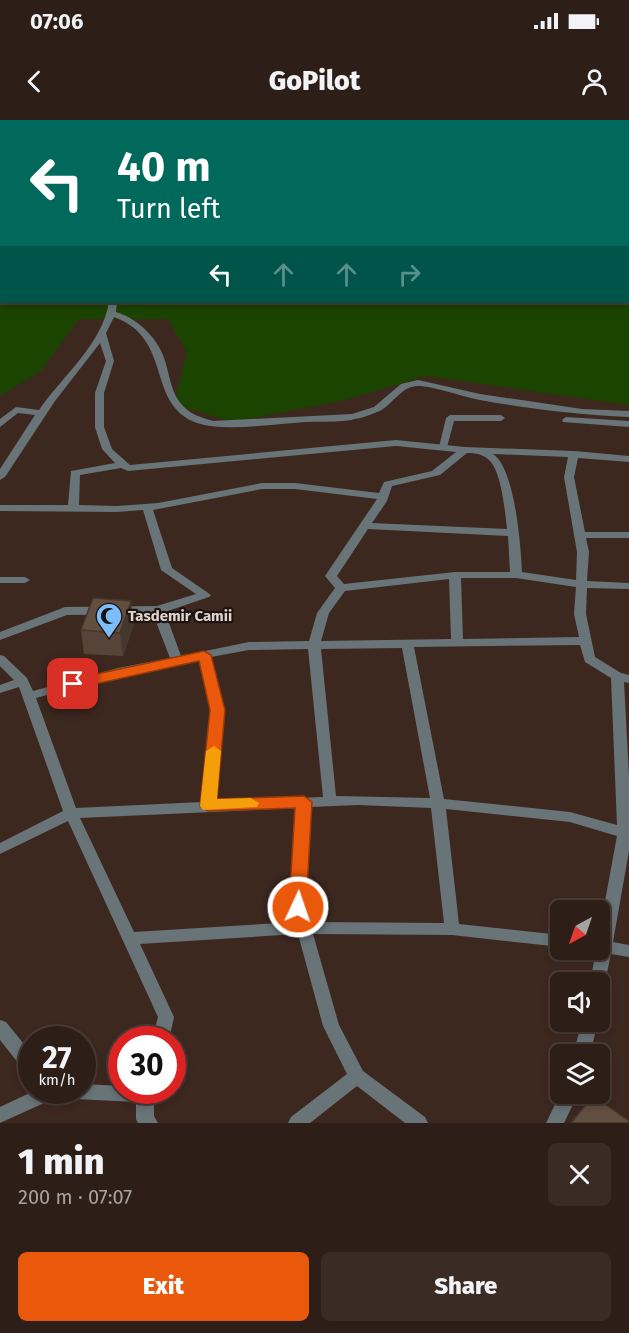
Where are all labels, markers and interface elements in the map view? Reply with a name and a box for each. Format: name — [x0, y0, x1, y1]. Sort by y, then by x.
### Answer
text: 07:06 — [30, 8, 83, 35]
icon: back — [18, 65, 51, 98]
text: GoPilot — [269, 65, 360, 97]
icon: person — [578, 65, 611, 98]
text: 40 m — [117, 142, 211, 192]
icon: left — [18, 144, 96, 222]
text: Turn left — [117, 193, 220, 225]
icon: left — [204, 258, 237, 291]
icon: ahead — [267, 258, 300, 291]
icon: ahead — [330, 258, 363, 291]
icon: right — [393, 258, 426, 291]
mosque icon: Tasdemir Camii — [94, 601, 124, 639]
place label: Tasdemir Camii — [128, 607, 232, 625]
pin — [47, 658, 98, 709]
icon: arrive — [56, 667, 89, 700]
position arrow — [266, 875, 330, 939]
north arrow — [550, 900, 610, 960]
map controls — [550, 900, 610, 1104]
button: sound — [550, 972, 610, 1032]
speed limit sign: 30 — [108, 1026, 186, 1104]
text: 27 — [42, 1040, 72, 1076]
button: layers — [550, 1044, 610, 1104]
text: km/h — [38, 1071, 76, 1089]
text: 1 min — [18, 1140, 104, 1184]
button: close — [548, 1143, 611, 1206]
text: 200 m · 07:07 — [18, 1185, 132, 1209]
button: Exit — [18, 1252, 309, 1321]
button: Share — [321, 1252, 611, 1321]

